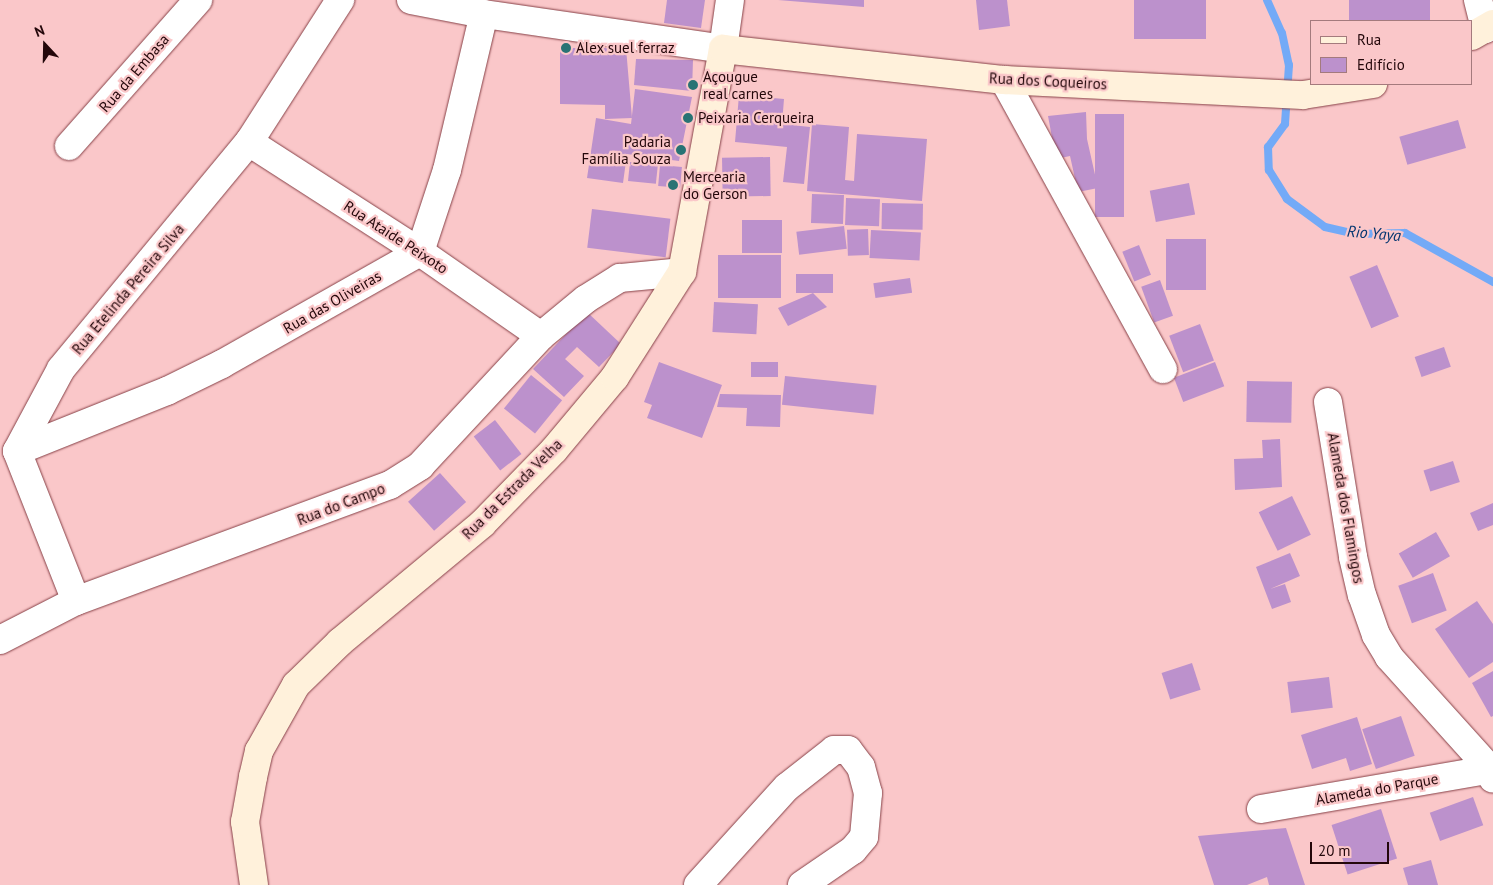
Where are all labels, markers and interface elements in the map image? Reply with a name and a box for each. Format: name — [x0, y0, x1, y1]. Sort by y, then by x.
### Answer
north arrow — [20, 20, 70, 70]
legend — [1310, 20, 1473, 85]
text: N — [32, 21, 47, 41]
street label: Rua da Embasa — [95, 30, 173, 116]
text: Rua — [1357, 30, 1381, 49]
place label: Alex suel ferraz — [576, 39, 675, 57]
marker: Alex suel ferraz — [560, 42, 572, 54]
text: Edifício — [1357, 55, 1405, 74]
place label: Açougue real carnes — [703, 67, 773, 102]
street label: Rua dos Coqueiros — [989, 69, 1107, 93]
marker: Açougue real carnes — [687, 79, 699, 91]
place label: Peixaria Cerqueira — [698, 109, 814, 127]
marker: Peixaria Cerqueira — [682, 112, 694, 124]
place label: Padaria Família Souza — [582, 132, 671, 167]
marker: Padaria Família Souza — [675, 144, 687, 156]
place label: Mercearia do Gerson — [683, 167, 748, 202]
marker: Mercearia do Gerson — [667, 179, 679, 191]
street label: Rua Ataide Peixoto — [340, 197, 452, 277]
street label: Rua Etelinda Pereira Silva — [68, 220, 188, 358]
water label: Rio Yaya — [1346, 221, 1402, 245]
street label: Rua das Oliveiras — [280, 267, 384, 337]
street label: Alameda dos Flamingos — [1324, 431, 1368, 585]
street label: Rua da Estrada Velha — [458, 435, 566, 543]
street label: Rua do Campo — [295, 479, 387, 529]
street label: Alameda do Parque — [1314, 769, 1440, 809]
scale bar — [1313, 832, 1392, 864]
text: 20 m — [1318, 841, 1351, 860]

